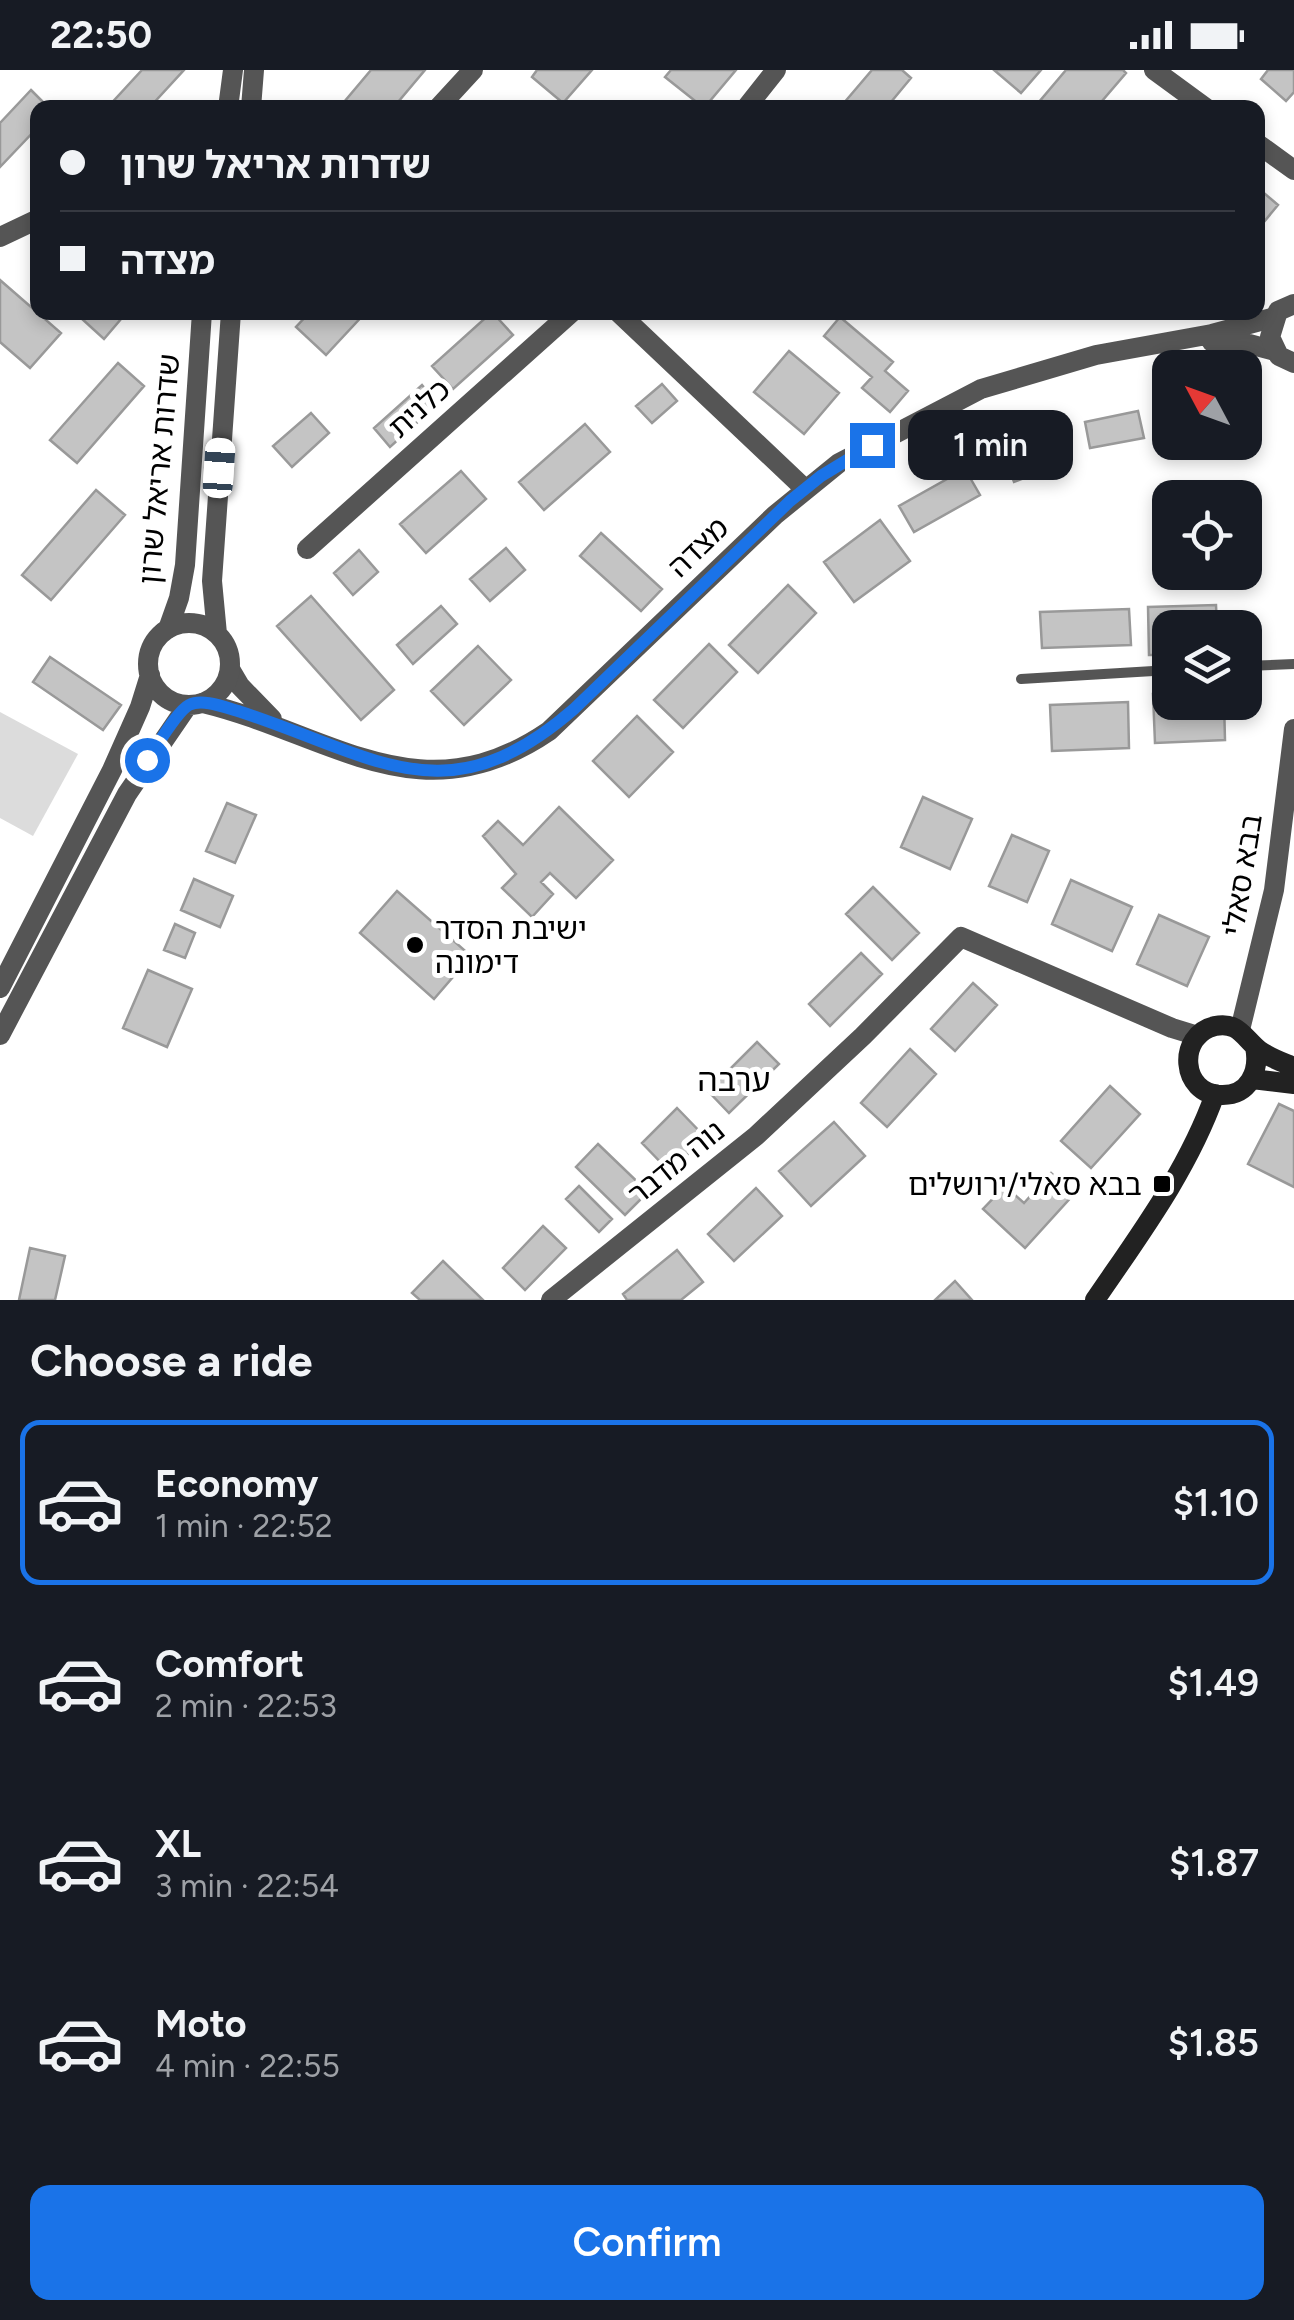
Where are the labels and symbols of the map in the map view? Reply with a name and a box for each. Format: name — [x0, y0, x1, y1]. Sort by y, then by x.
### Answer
north arrow — [1152, 350, 1262, 460]
street label: שדרות אריאל שרון — [130, 352, 188, 586]
street label: כלנית — [380, 371, 458, 445]
callout: 1 min — [907, 410, 1072, 480]
route end — [850, 423, 895, 468]
car — [202, 437, 236, 499]
street label: מצדה — [660, 509, 736, 585]
route start — [125, 738, 170, 783]
street label: בבא סאלי — [1214, 811, 1270, 939]
place label: ישיבת הסדר דימונה — [435, 910, 587, 981]
marker: ישיבת הסדר דימונה — [404, 934, 426, 956]
district label: ערבה — [698, 1061, 770, 1099]
street label: נוה מדבר — [620, 1112, 732, 1212]
place label: בבא סאלי/ירושלים — [908, 1166, 1142, 1203]
marker: בבא סאלי/ירושלים — [1151, 1173, 1173, 1195]

